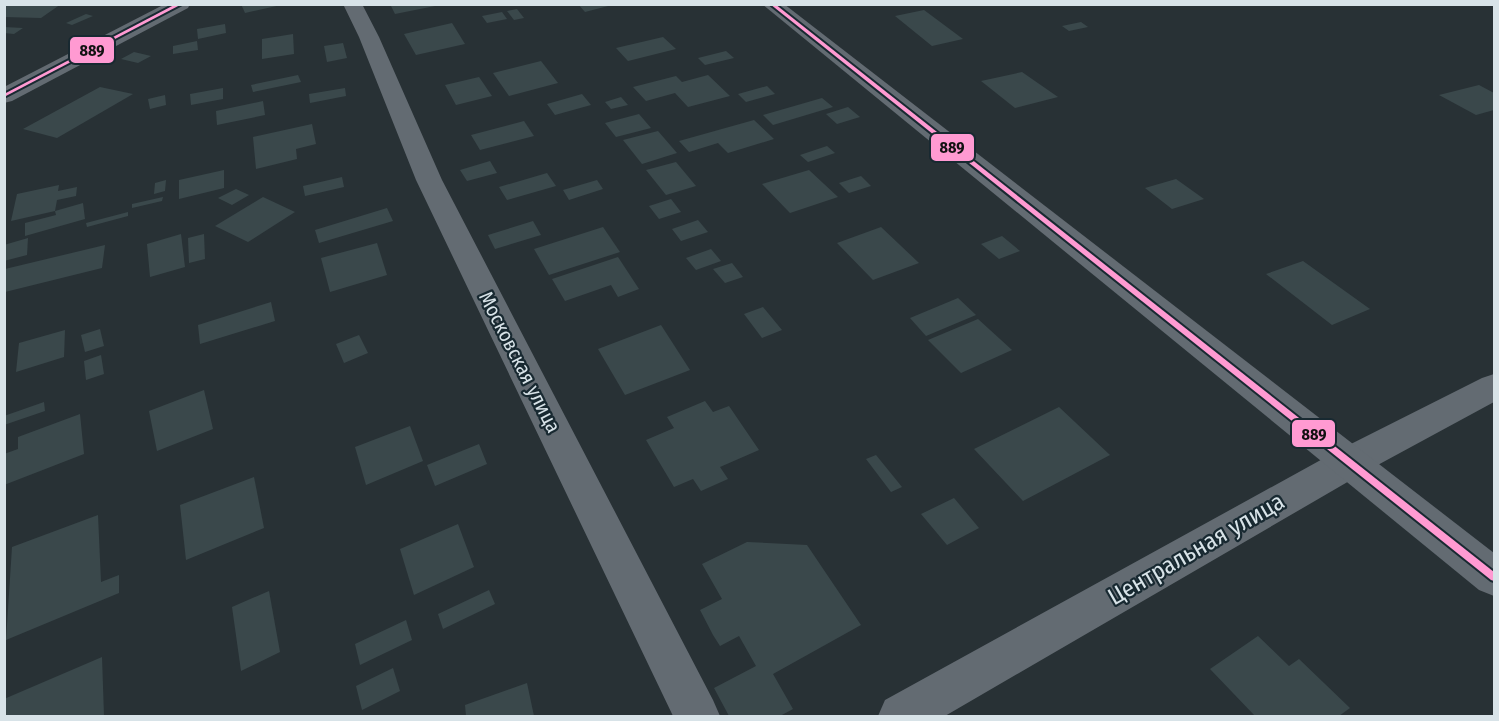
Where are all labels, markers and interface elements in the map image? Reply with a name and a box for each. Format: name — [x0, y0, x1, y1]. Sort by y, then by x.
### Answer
line badge: 889 — [69, 36, 115, 64]
text: 889 — [80, 41, 105, 60]
line badge: 889 — [930, 133, 975, 162]
text: 889 — [940, 138, 965, 157]
street label: Московская улица — [474, 287, 566, 437]
line badge: 889 — [1291, 419, 1336, 448]
text: 889 — [1302, 425, 1327, 444]
street label: Центральная улица — [1103, 487, 1289, 611]

